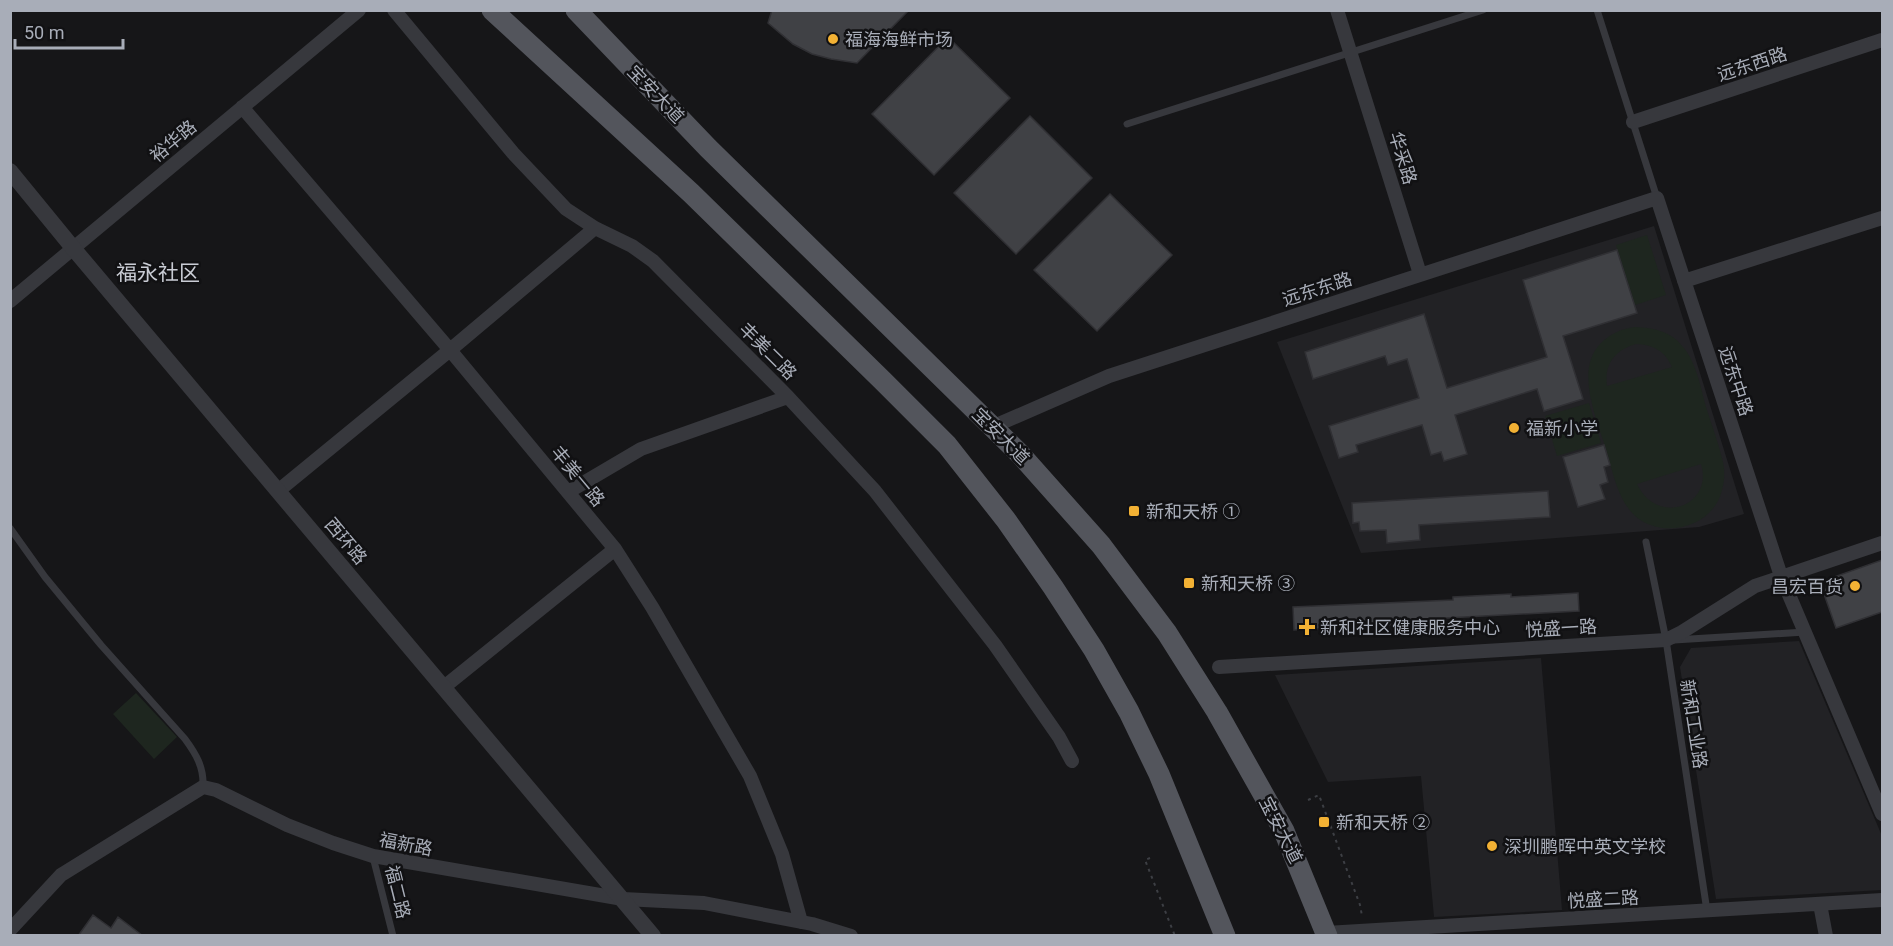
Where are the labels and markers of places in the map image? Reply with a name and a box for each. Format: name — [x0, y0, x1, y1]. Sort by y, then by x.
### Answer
place label: 福海海鲜市场 — [845, 29, 953, 50]
marker: 福海海鲜市场 — [826, 32, 840, 46]
place label: 福新小学 — [1526, 418, 1598, 439]
marker: 福新小学 — [1507, 421, 1521, 435]
place label: 新和天桥 ① — [1146, 501, 1240, 522]
marker: 新和天桥 ① — [1127, 504, 1141, 518]
place label: 新和天桥 ③ — [1201, 573, 1295, 594]
marker: 新和天桥 ③ — [1182, 576, 1196, 590]
place label: 昌宏百货 — [1771, 576, 1843, 597]
marker: 昌宏百货 — [1848, 579, 1862, 593]
place label: 新和社区健康服务中心 — [1320, 617, 1500, 638]
marker: 新和社区健康服务中心 — [1298, 618, 1316, 636]
place label: 新和天桥 ② — [1336, 812, 1430, 833]
marker: 新和天桥 ② — [1317, 815, 1331, 829]
place label: 深圳鹏晖中英文学校 — [1504, 836, 1666, 857]
marker: 深圳鹏晖中英文学校 — [1485, 839, 1499, 853]

